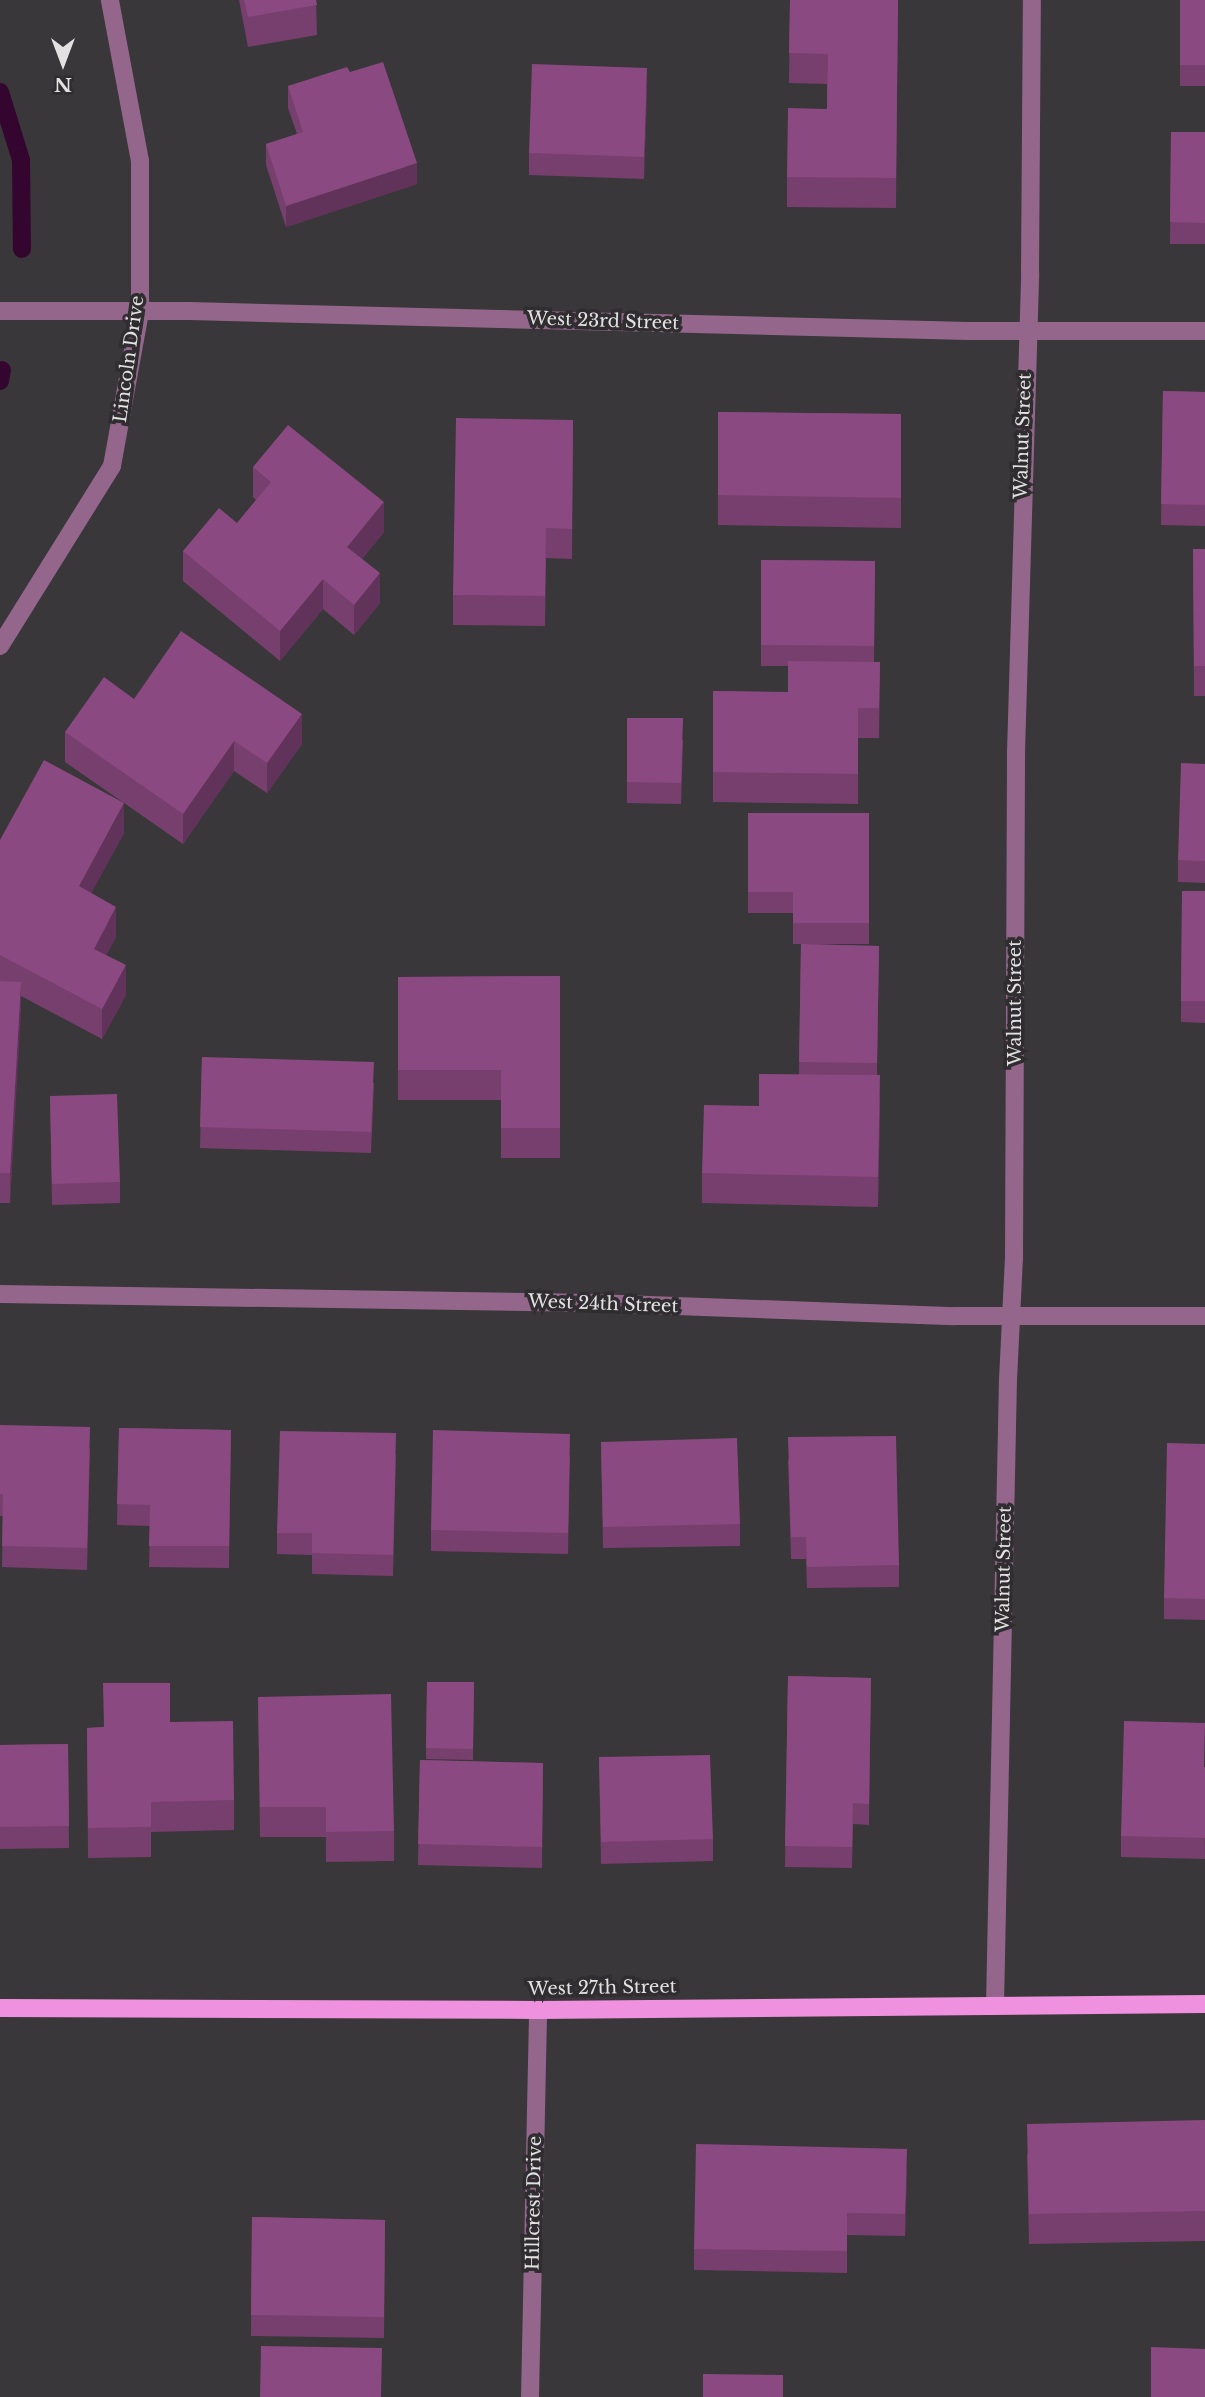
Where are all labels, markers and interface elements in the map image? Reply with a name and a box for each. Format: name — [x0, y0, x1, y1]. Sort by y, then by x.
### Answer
north arrow — [28, 28, 98, 98]
text: N — [54, 73, 72, 96]
street label: Lincoln Drive — [109, 294, 149, 424]
street label: West 23rd Street — [527, 308, 679, 334]
street label: Walnut Street — [1010, 373, 1036, 499]
street label: Walnut Street — [1004, 940, 1026, 1066]
street label: West 24th Street — [527, 1291, 679, 1317]
street label: Walnut Street — [992, 1506, 1016, 1632]
street label: West 27th Street — [527, 1976, 677, 2000]
street label: Hillcrest Drive — [522, 2136, 546, 2270]

